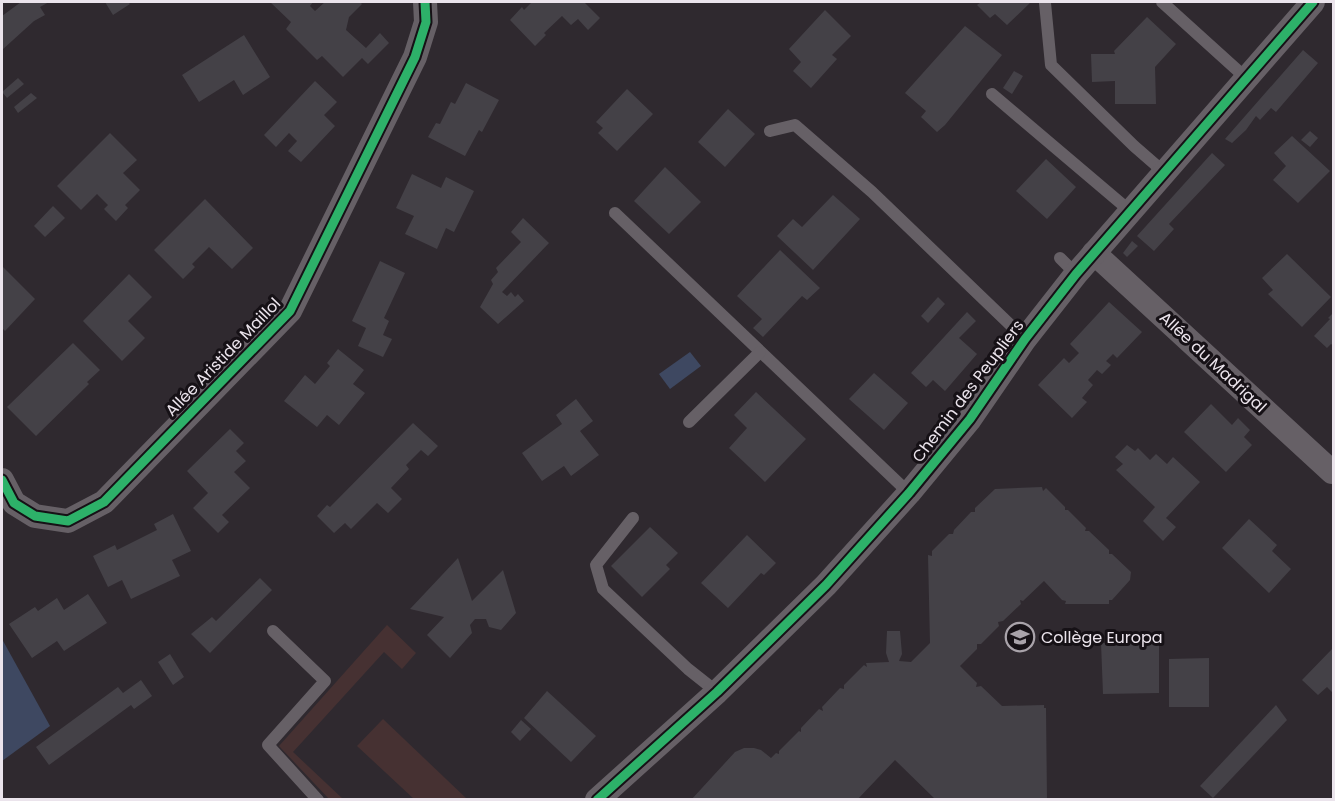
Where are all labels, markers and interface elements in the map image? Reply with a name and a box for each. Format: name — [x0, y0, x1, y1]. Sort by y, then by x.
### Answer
street label: Allée Aristide Maillol — [160, 292, 286, 422]
street label: Allée du Madrigal — [1154, 306, 1272, 418]
street label: Chemin des Peupliers — [907, 315, 1029, 467]
school or university icon: Collège Europa — [1004, 621, 1036, 653]
place label: Collège Europa — [1041, 626, 1163, 649]

